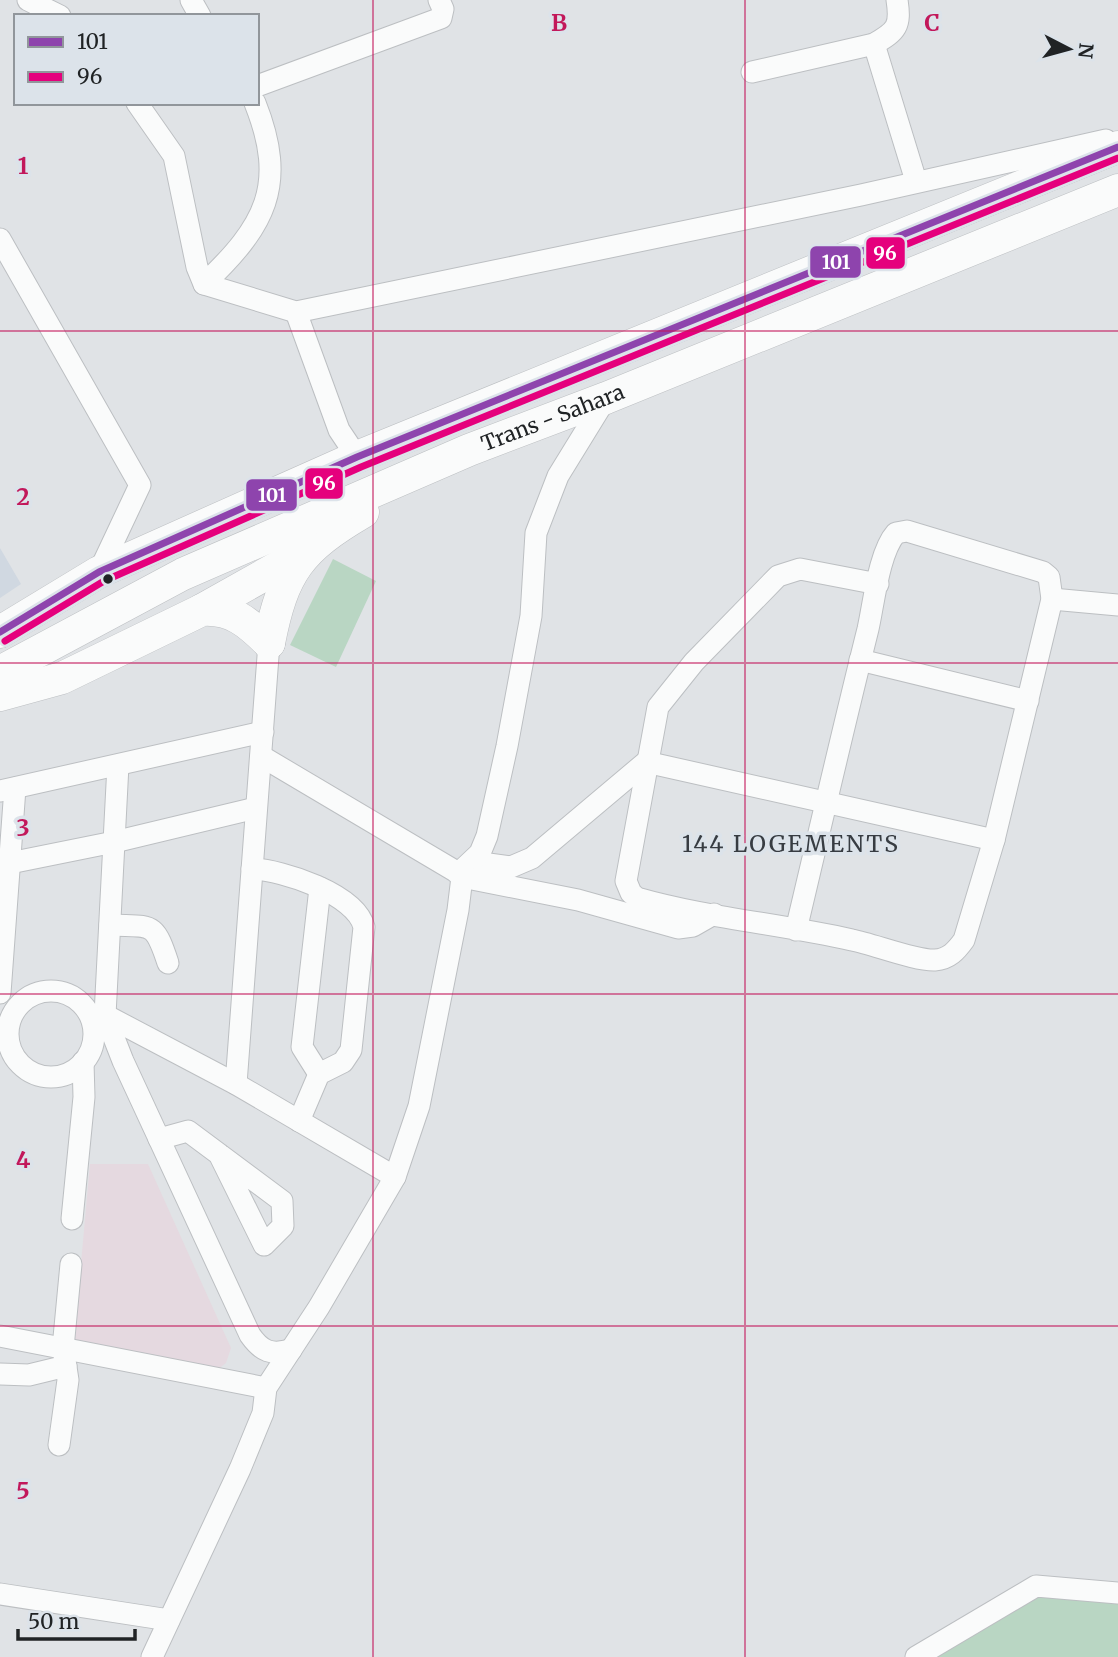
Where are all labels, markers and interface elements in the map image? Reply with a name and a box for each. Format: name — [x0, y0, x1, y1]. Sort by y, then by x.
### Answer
text: B — [551, 8, 567, 37]
text: C — [924, 8, 940, 37]
legend — [14, 14, 259, 105]
north arrow — [1034, 14, 1104, 84]
text: 101 — [77, 28, 108, 55]
text: N — [1073, 42, 1099, 59]
text: 96 — [77, 63, 102, 90]
text: 1 — [18, 151, 29, 180]
line badge: 96 — [865, 236, 906, 270]
text: 96 — [873, 241, 897, 265]
line badge: 101 — [809, 245, 862, 279]
text: 101 — [822, 250, 851, 274]
street label: Trans - Sahara — [477, 378, 628, 457]
line badge: 96 — [304, 467, 344, 500]
text: 96 — [312, 471, 336, 495]
line badge: 101 — [245, 478, 298, 512]
text: 2 — [16, 482, 30, 511]
text: 101 — [258, 483, 287, 507]
unlabelled marker — [101, 572, 115, 586]
text: 3 — [16, 813, 30, 842]
district label: 144 LOGEMENTS — [682, 829, 900, 858]
text: 4 — [16, 1145, 31, 1174]
text: 5 — [16, 1476, 30, 1505]
scale bar — [18, 1598, 135, 1642]
text: 50 m — [28, 1608, 79, 1635]

